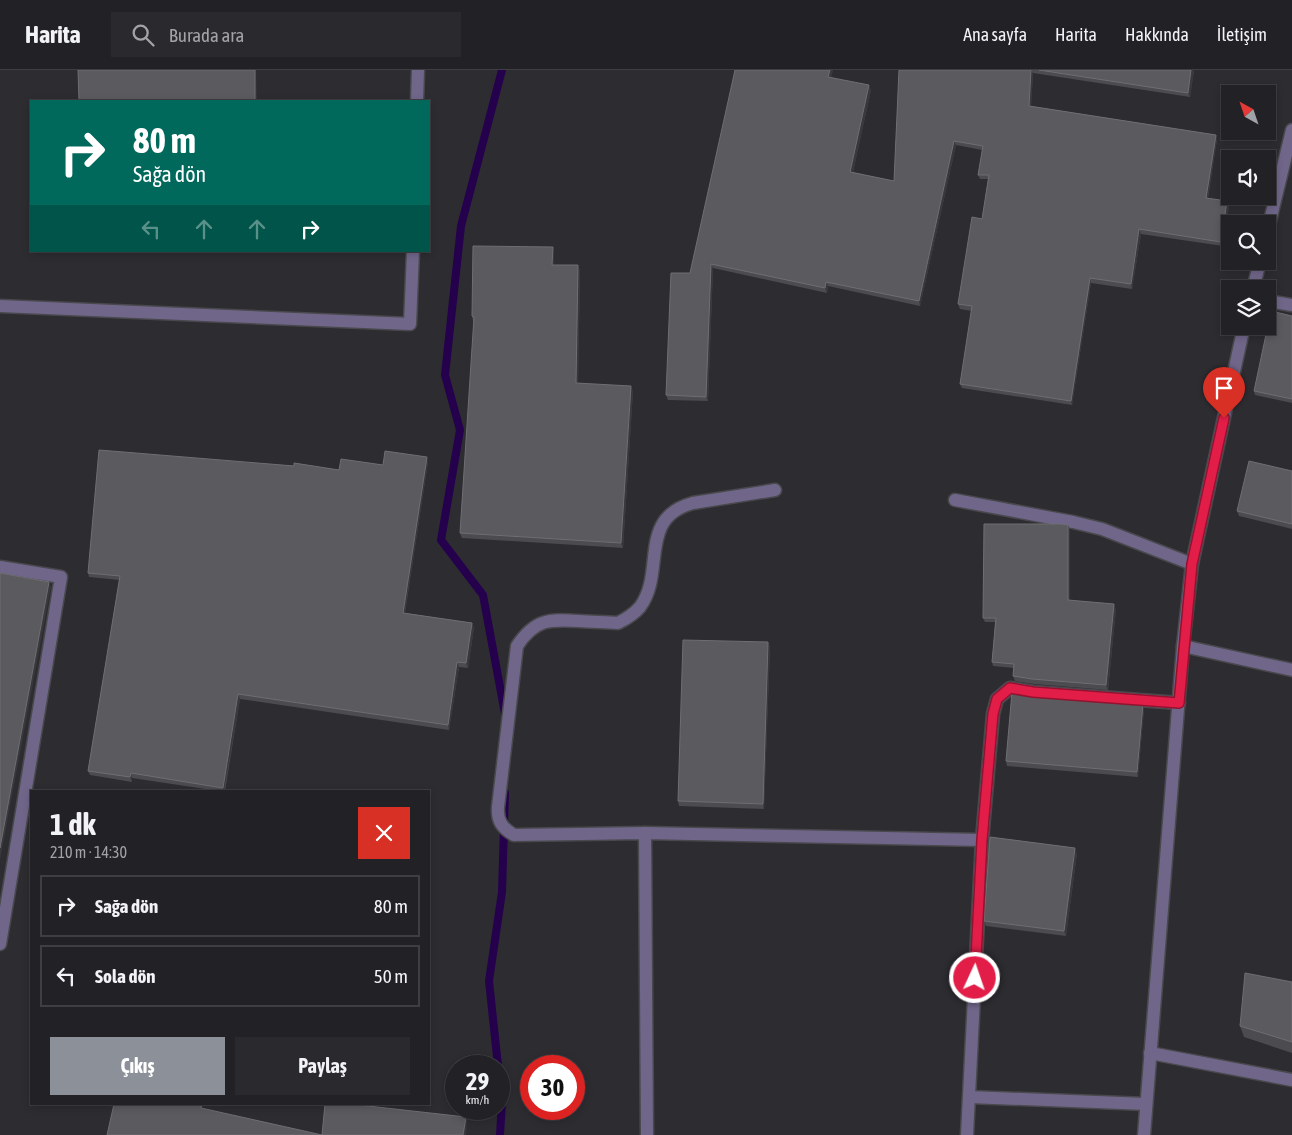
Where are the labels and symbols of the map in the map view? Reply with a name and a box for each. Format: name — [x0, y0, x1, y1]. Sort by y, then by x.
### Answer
north arrow — [1221, 85, 1276, 140]
pin — [1203, 367, 1245, 418]
position arrow — [948, 951, 1000, 1003]
speed limit sign: 30 — [520, 1055, 585, 1120]

